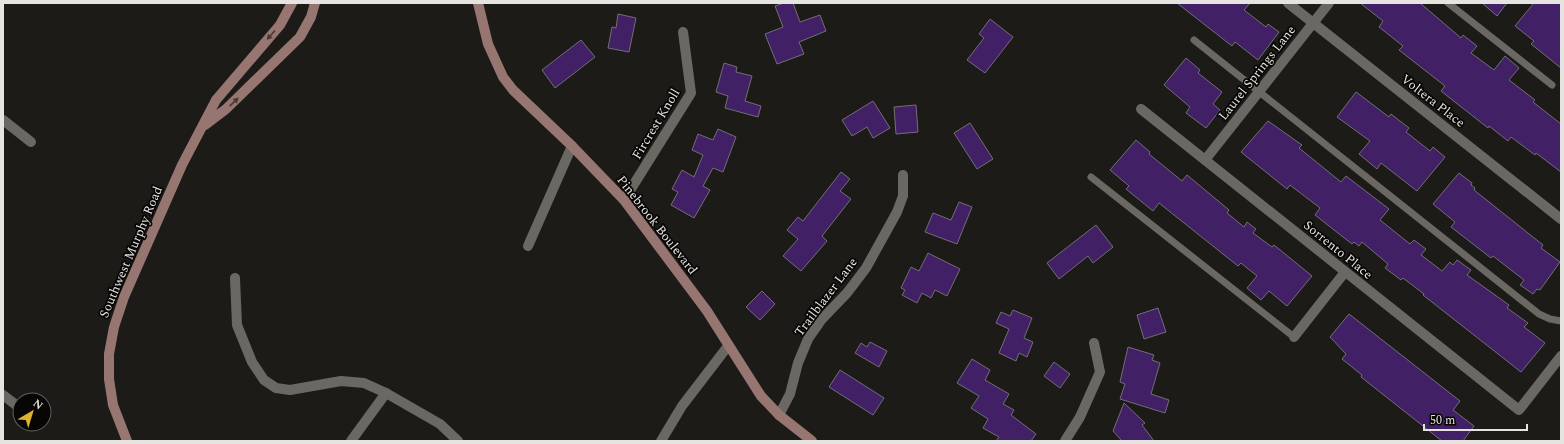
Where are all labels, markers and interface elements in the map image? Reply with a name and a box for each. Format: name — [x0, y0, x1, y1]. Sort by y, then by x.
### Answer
street label: Laurel Springs Lane — [1214, 21, 1300, 125]
one-way arrow — [266, 30, 275, 41]
street label: Voltera Place — [1397, 70, 1469, 132]
street label: Fircrest Knoll — [627, 85, 685, 163]
one-way arrow — [229, 97, 239, 106]
street label: Pinebrook Boulevard — [612, 171, 702, 279]
street label: Southwest Murphy Road — [94, 183, 168, 321]
street label: Sorrento Place — [1299, 216, 1377, 284]
street label: Trailblazer Lane — [790, 253, 862, 341]
north arrow — [12, 392, 52, 432]
text: N — [29, 395, 47, 414]
scale bar — [1424, 406, 1527, 432]
text: 50 m — [1430, 411, 1455, 430]

